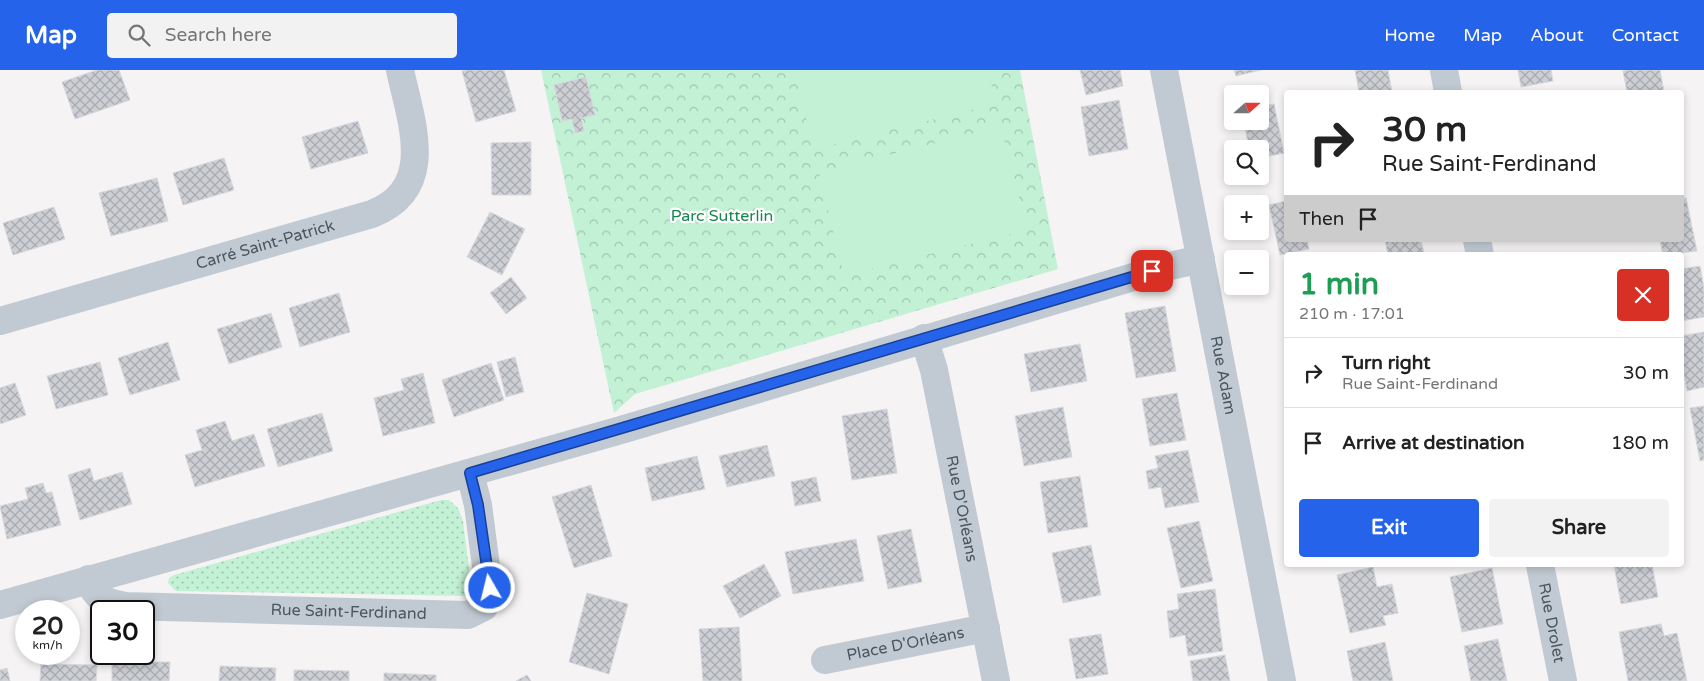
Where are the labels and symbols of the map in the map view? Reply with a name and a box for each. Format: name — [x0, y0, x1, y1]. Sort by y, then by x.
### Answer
north arrow — [1224, 85, 1269, 130]
park label: Parc Sutterlin — [671, 206, 773, 226]
street label: Carré Saint-Patrick — [194, 215, 337, 274]
pin — [1131, 250, 1173, 292]
street label: Rue Adam — [1206, 334, 1240, 417]
street label: Rue D'Orléans — [941, 454, 982, 564]
position arrow — [463, 561, 515, 613]
street label: Rue Drolet — [1534, 581, 1569, 665]
speed limit sign: 30 — [90, 600, 155, 665]
street label: Rue Saint-Ferdinand — [270, 600, 427, 624]
street label: Place D'Orléans — [845, 623, 966, 665]

